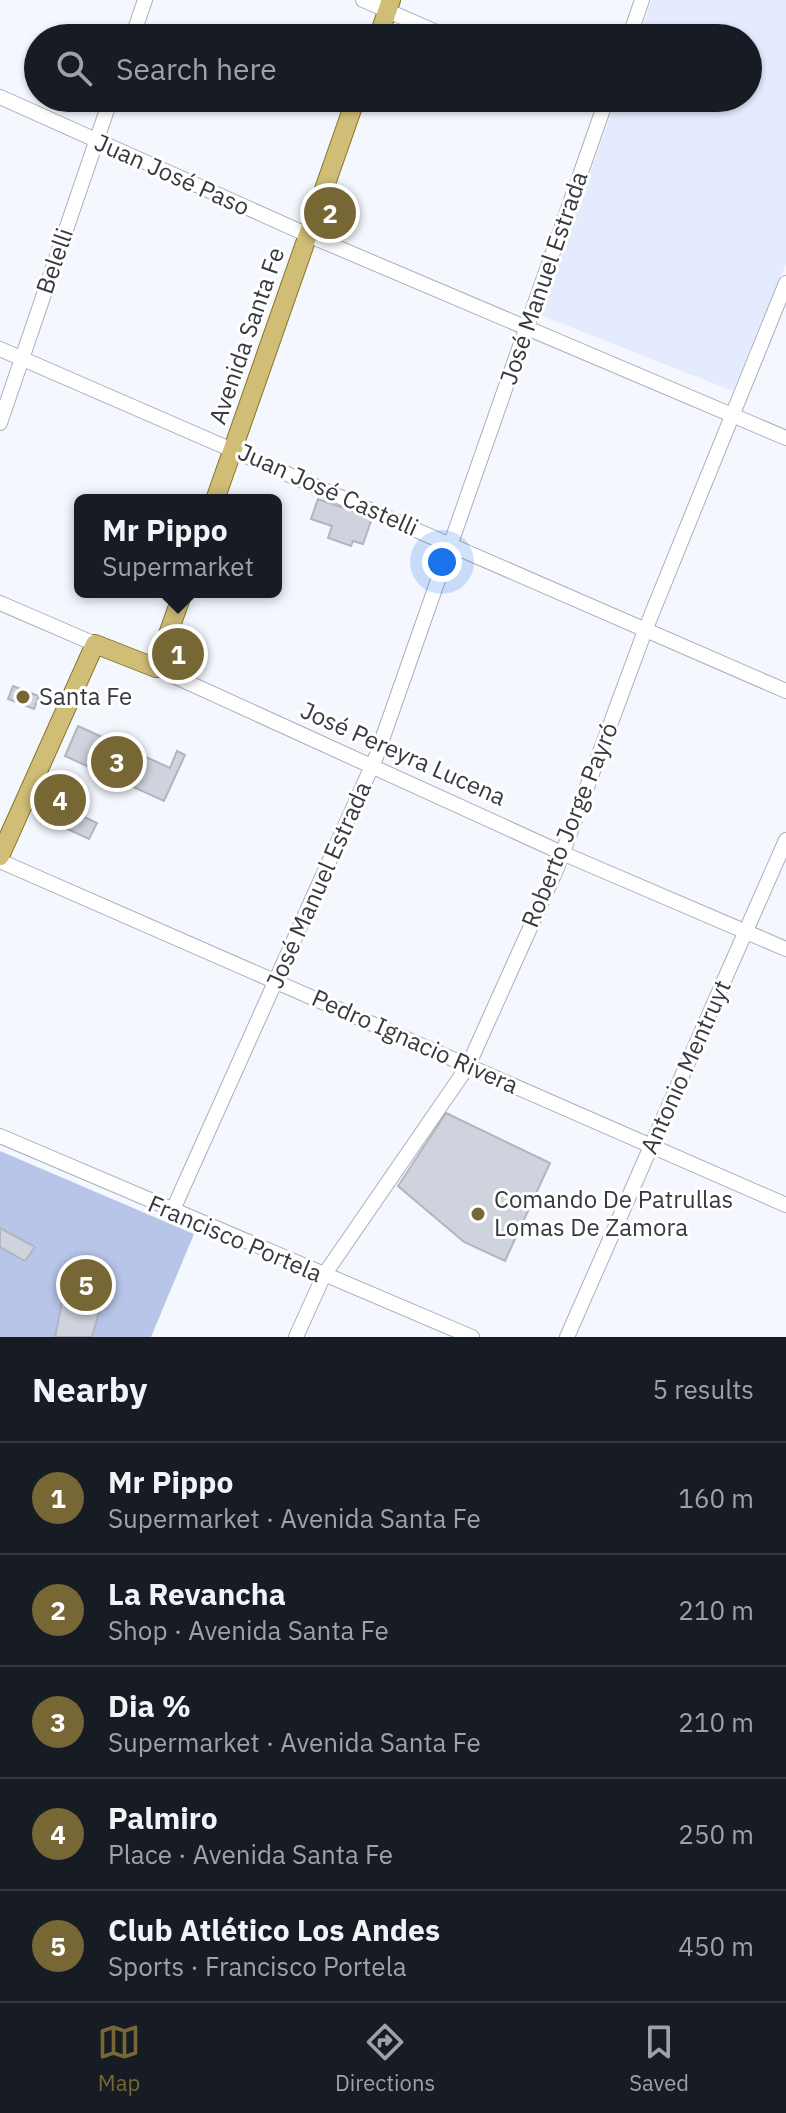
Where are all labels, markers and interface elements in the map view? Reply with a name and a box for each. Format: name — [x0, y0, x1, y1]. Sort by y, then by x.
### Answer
search box — [24, 24, 762, 112]
icon: search — [52, 46, 96, 90]
text: Search here — [116, 49, 277, 88]
street label: Juan José Paso — [90, 126, 255, 223]
street label: José Manuel Estrada — [492, 167, 595, 388]
pin: 2 — [304, 183, 356, 243]
street label: Belelli — [28, 224, 80, 298]
street label: Avenida Santa Fe — [201, 243, 291, 428]
street label: Juan José Castelli — [233, 435, 423, 543]
popup — [74, 494, 282, 598]
text: Mr Pippo — [102, 510, 228, 549]
your location — [422, 542, 462, 582]
text: Supermarket — [102, 549, 254, 583]
pin: 1 — [152, 624, 204, 684]
place label: Santa Fe — [39, 680, 132, 712]
marker: Santa Fe — [14, 688, 32, 706]
street label: José Pereyra Lucena — [296, 693, 511, 813]
street label: Roberto Jorge Payró — [513, 717, 625, 932]
pin: 3 — [91, 732, 143, 792]
pin: 4 — [34, 770, 86, 830]
street label: José Manuel Estrada — [258, 776, 378, 993]
street label: Antonio Mentruyt — [632, 975, 738, 1159]
street label: Pedro Ignacio Rivera — [307, 981, 524, 1101]
place label: Comando De Patrullas Lomas De Zamora — [494, 1183, 733, 1243]
street label: Francisco Portela — [143, 1187, 327, 1289]
marker: Comando De Patrullas Lomas De Zamora — [469, 1205, 487, 1223]
pin: 5 — [60, 1255, 112, 1315]
text: Nearby — [32, 1367, 147, 1411]
text: 5 results — [652, 1372, 754, 1406]
text: Mr Pippo — [108, 1462, 233, 1501]
text: 1 — [50, 1481, 66, 1515]
text: 160 m — [678, 1481, 754, 1515]
text: Supermarket · Avenida Santa Fe — [108, 1501, 481, 1535]
text: La Revancha — [108, 1574, 286, 1613]
text: 2 — [50, 1593, 66, 1627]
text: 210 m — [678, 1593, 754, 1627]
text: Shop · Avenida Santa Fe — [108, 1613, 389, 1647]
text: Dia % — [108, 1686, 191, 1725]
text: 3 — [50, 1705, 66, 1739]
text: 210 m — [678, 1705, 754, 1739]
text: Supermarket · Avenida Santa Fe — [108, 1725, 481, 1759]
text: Palmiro — [108, 1798, 218, 1837]
text: 4 — [50, 1817, 66, 1851]
text: 250 m — [678, 1817, 754, 1851]
text: Place · Avenida Santa Fe — [108, 1837, 393, 1871]
text: Club Atlético Los Andes — [108, 1910, 440, 1949]
text: 5 — [50, 1929, 66, 1963]
text: 450 m — [678, 1929, 754, 1963]
text: Sports · Francisco Portela — [108, 1949, 407, 1983]
tab: Map — [97, 2020, 141, 2097]
tab: Directions — [335, 2020, 435, 2097]
tab: Saved — [629, 2020, 689, 2097]

